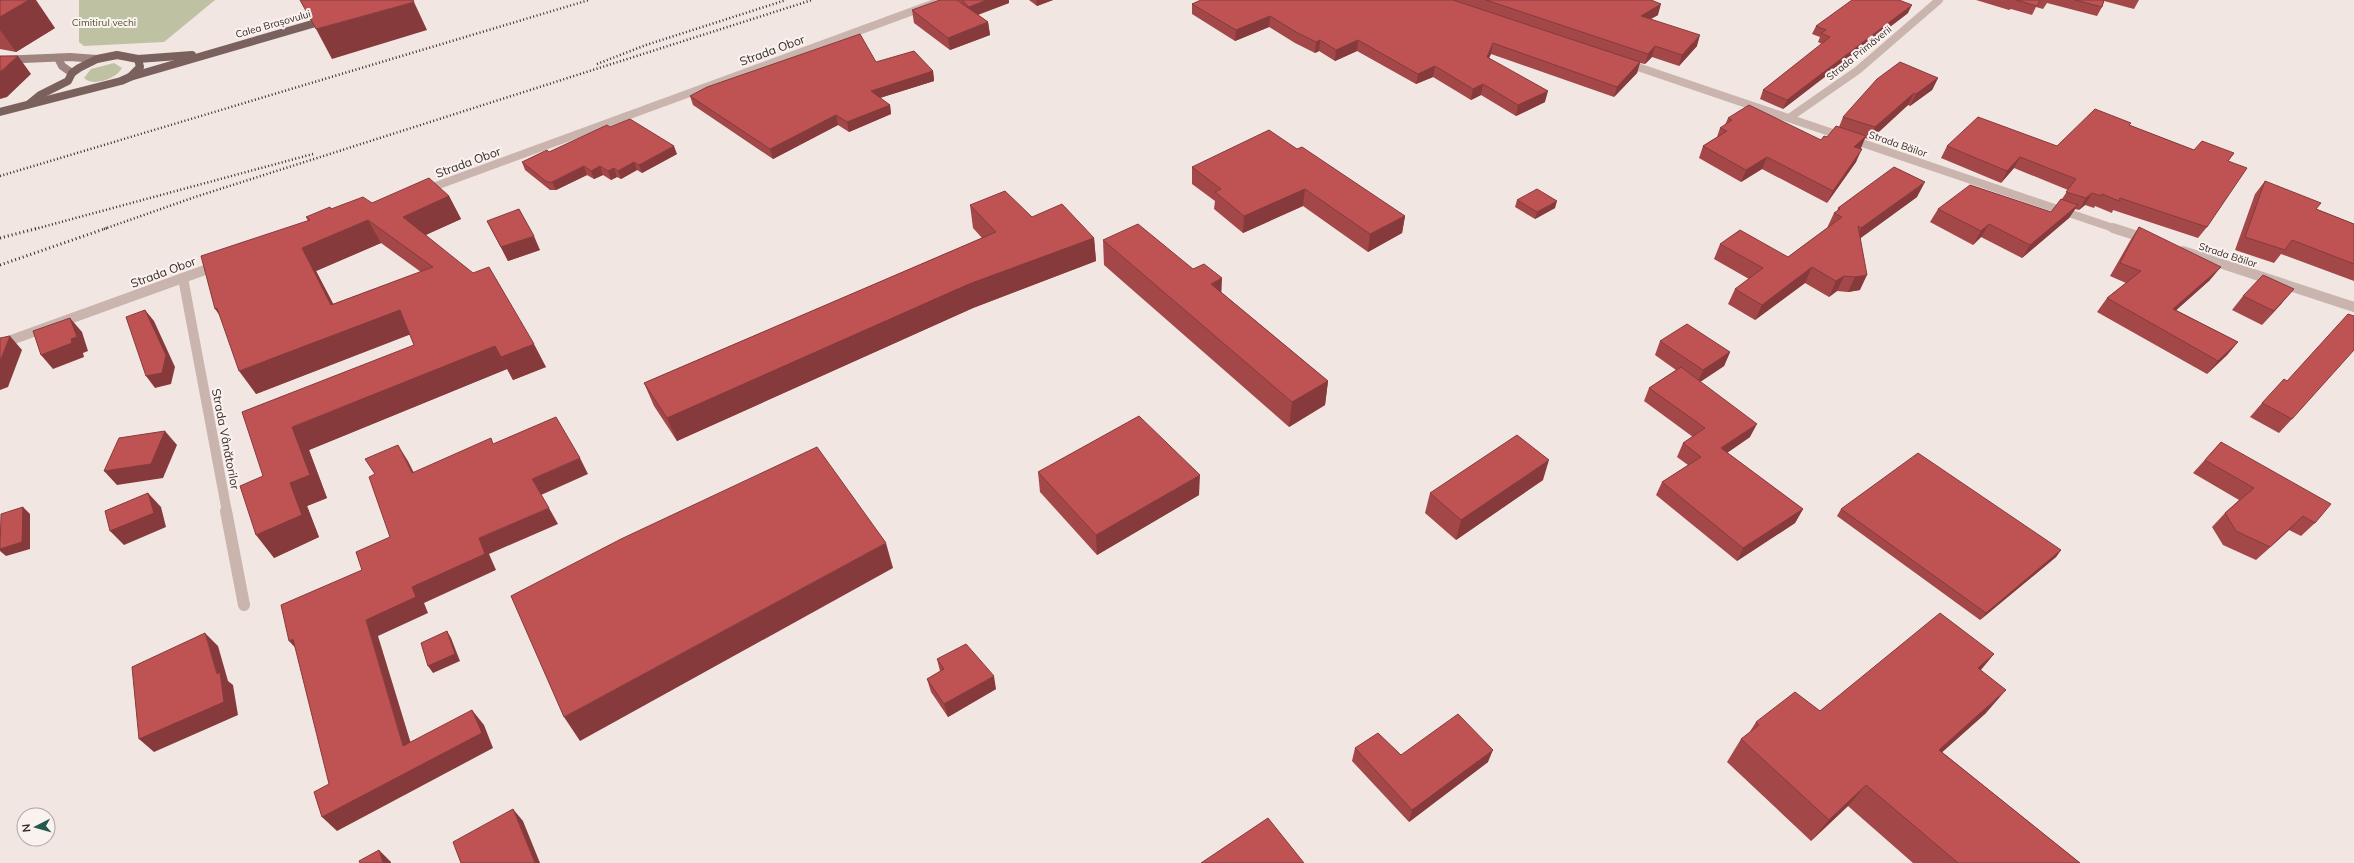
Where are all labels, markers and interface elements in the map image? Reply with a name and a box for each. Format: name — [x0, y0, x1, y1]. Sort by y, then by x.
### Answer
street label: Calea Brașovului — [234, 7, 312, 41]
park label: Cimitirul vechi — [72, 16, 136, 29]
street label: Strada Primăverii — [1824, 23, 1894, 83]
street label: Strada Obor — [737, 31, 807, 69]
street label: Strada Băilor — [1867, 128, 1929, 160]
street label: Strada Obor — [433, 143, 503, 181]
street label: Strada Băilor — [2197, 239, 2259, 271]
street label: Strada Obor — [128, 253, 198, 291]
street label: Strada Vânătorilor — [209, 387, 243, 491]
north arrow — [16, 807, 56, 847]
text: N — [19, 823, 33, 833]

